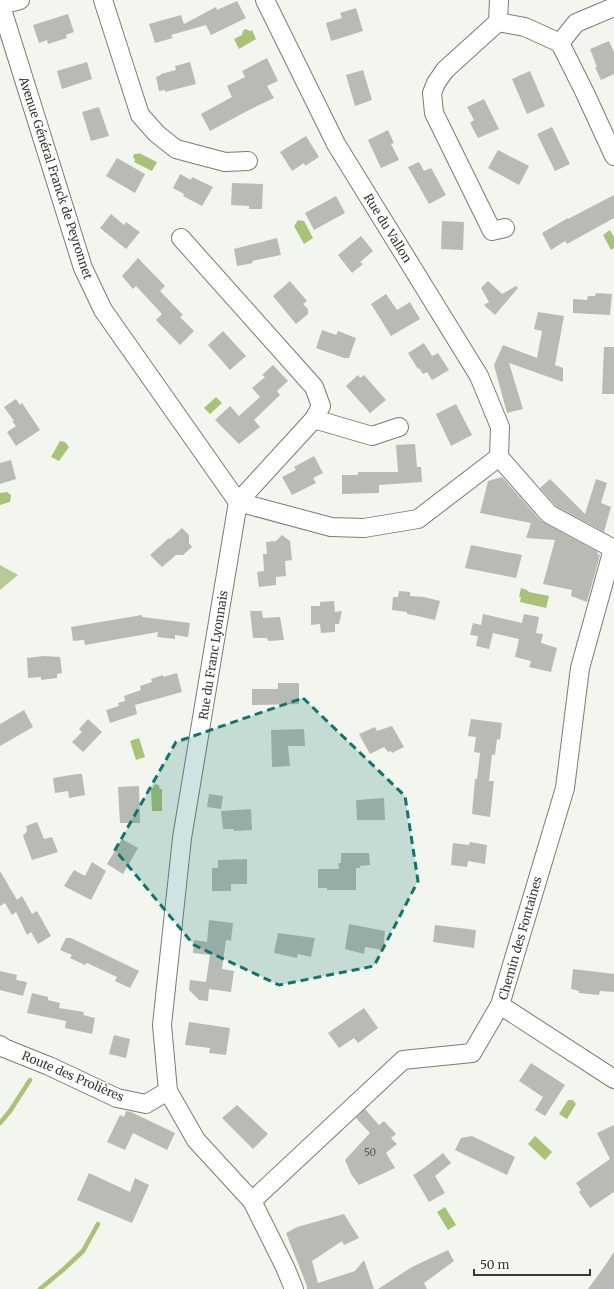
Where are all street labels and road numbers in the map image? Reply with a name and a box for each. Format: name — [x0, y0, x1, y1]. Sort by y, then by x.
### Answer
street label: Avenue Général Franck de Peyronnet — [16, 74, 96, 281]
street label: Rue du Vallon — [361, 191, 415, 265]
street label: Rue du Franc Lyonnais — [195, 589, 231, 721]
street label: Chemin des Fontaines — [495, 874, 545, 1002]
street label: Route des Prolières — [20, 1048, 126, 1104]

